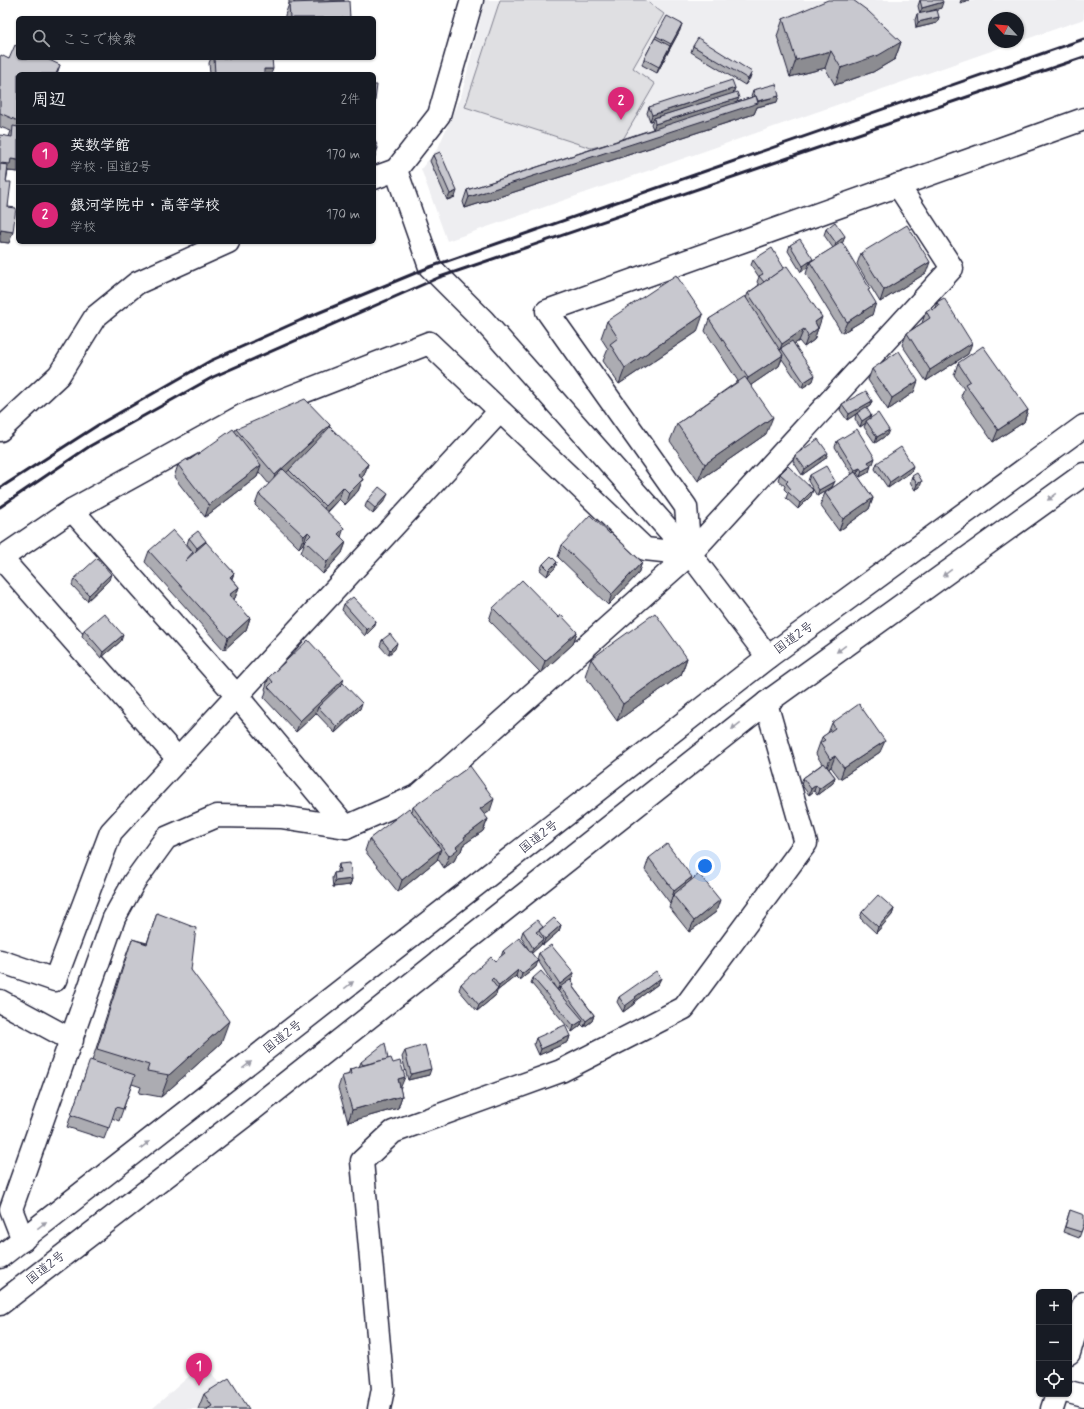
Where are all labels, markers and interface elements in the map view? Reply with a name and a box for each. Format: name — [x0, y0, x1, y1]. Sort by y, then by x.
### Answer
north arrow — [988, 12, 1024, 48]
search box — [16, 16, 376, 60]
icon: search — [30, 27, 52, 49]
text: ここで検索 — [62, 30, 137, 50]
pin: 2 — [608, 87, 634, 120]
text: 周辺 — [32, 89, 66, 111]
text: 2件 — [341, 91, 360, 108]
text: 英数学館 — [70, 136, 130, 156]
text: 1 — [42, 146, 48, 163]
text: 170 m — [326, 146, 360, 163]
text: 学校 · 国道2号 — [70, 159, 151, 176]
text: 銀河学院中・高等学校 — [70, 196, 220, 216]
text: 2 — [42, 206, 48, 223]
text: 170 m — [326, 206, 360, 223]
text: 学校 — [70, 219, 96, 236]
one-way arrow — [1047, 493, 1058, 501]
one-way arrow — [941, 569, 952, 577]
street label: 国道2号 — [771, 618, 817, 658]
one-way arrow — [836, 645, 846, 653]
one-way arrow — [731, 721, 742, 730]
street label: 国道2号 — [516, 816, 562, 858]
your location — [695, 856, 715, 876]
one-way arrow — [344, 981, 355, 989]
street label: 国道2号 — [260, 1016, 306, 1058]
one-way arrow — [242, 1061, 253, 1070]
one-way arrow — [139, 1141, 150, 1149]
one-way arrow — [37, 1221, 48, 1229]
street label: 国道2号 — [23, 1247, 69, 1289]
map controls — [1036, 1289, 1072, 1397]
button: + — [1036, 1289, 1072, 1325]
button: − — [1036, 1325, 1072, 1361]
pin: 1 — [186, 1353, 212, 1386]
button: locate — [1036, 1361, 1072, 1397]

